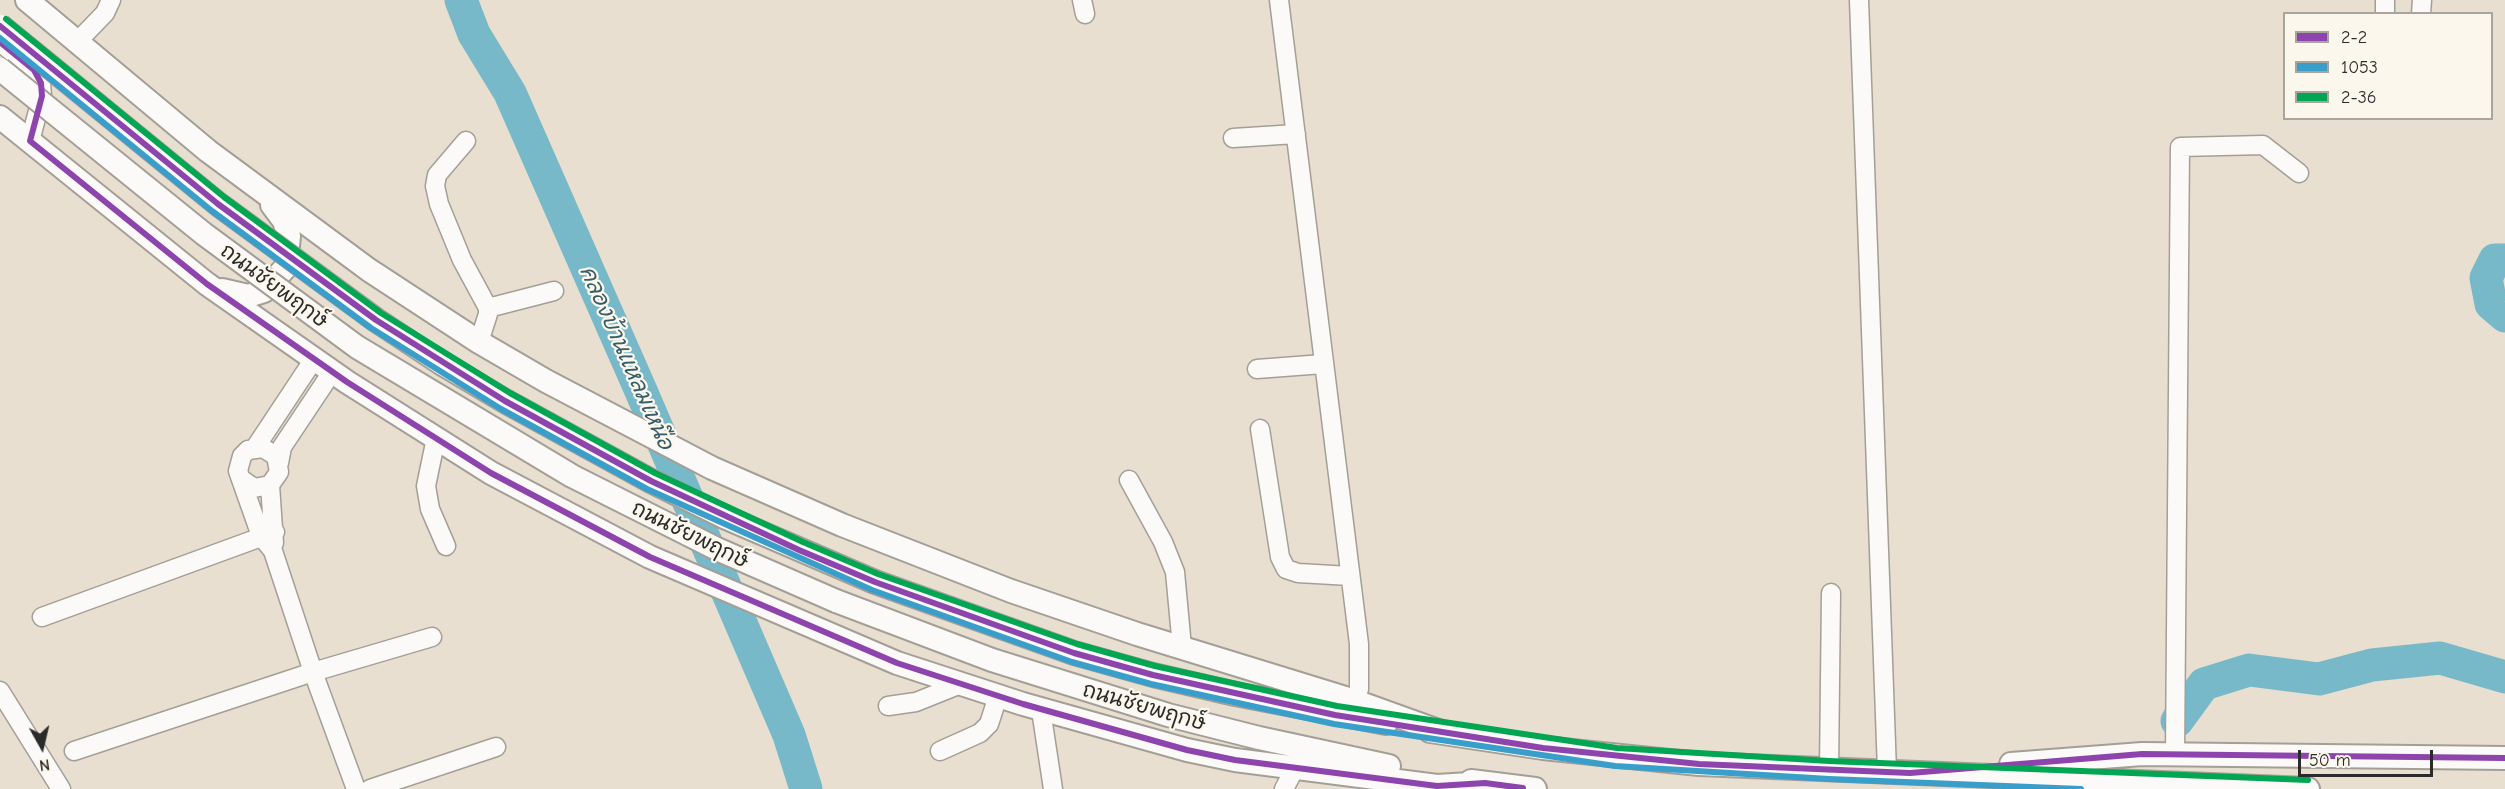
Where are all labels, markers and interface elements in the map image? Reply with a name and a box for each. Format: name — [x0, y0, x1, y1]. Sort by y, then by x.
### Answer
legend — [2283, 12, 2493, 120]
text: 2-2 — [2341, 27, 2367, 48]
text: 1053 — [2341, 57, 2378, 78]
text: 2-36 — [2341, 87, 2377, 108]
street label: ถนนชัยพฤกษ์ — [215, 239, 333, 333]
water label: คลองบ้านแหลมเหนือ — [574, 262, 678, 454]
street label: ถนนชัยพฤกษ์ — [628, 496, 752, 574]
street label: ถนนชัยพฤกษ์ — [1080, 677, 1208, 737]
north arrow — [12, 717, 72, 777]
scale bar — [2301, 738, 2436, 776]
text: 50 m — [2309, 750, 2351, 771]
text: N — [38, 755, 51, 774]

